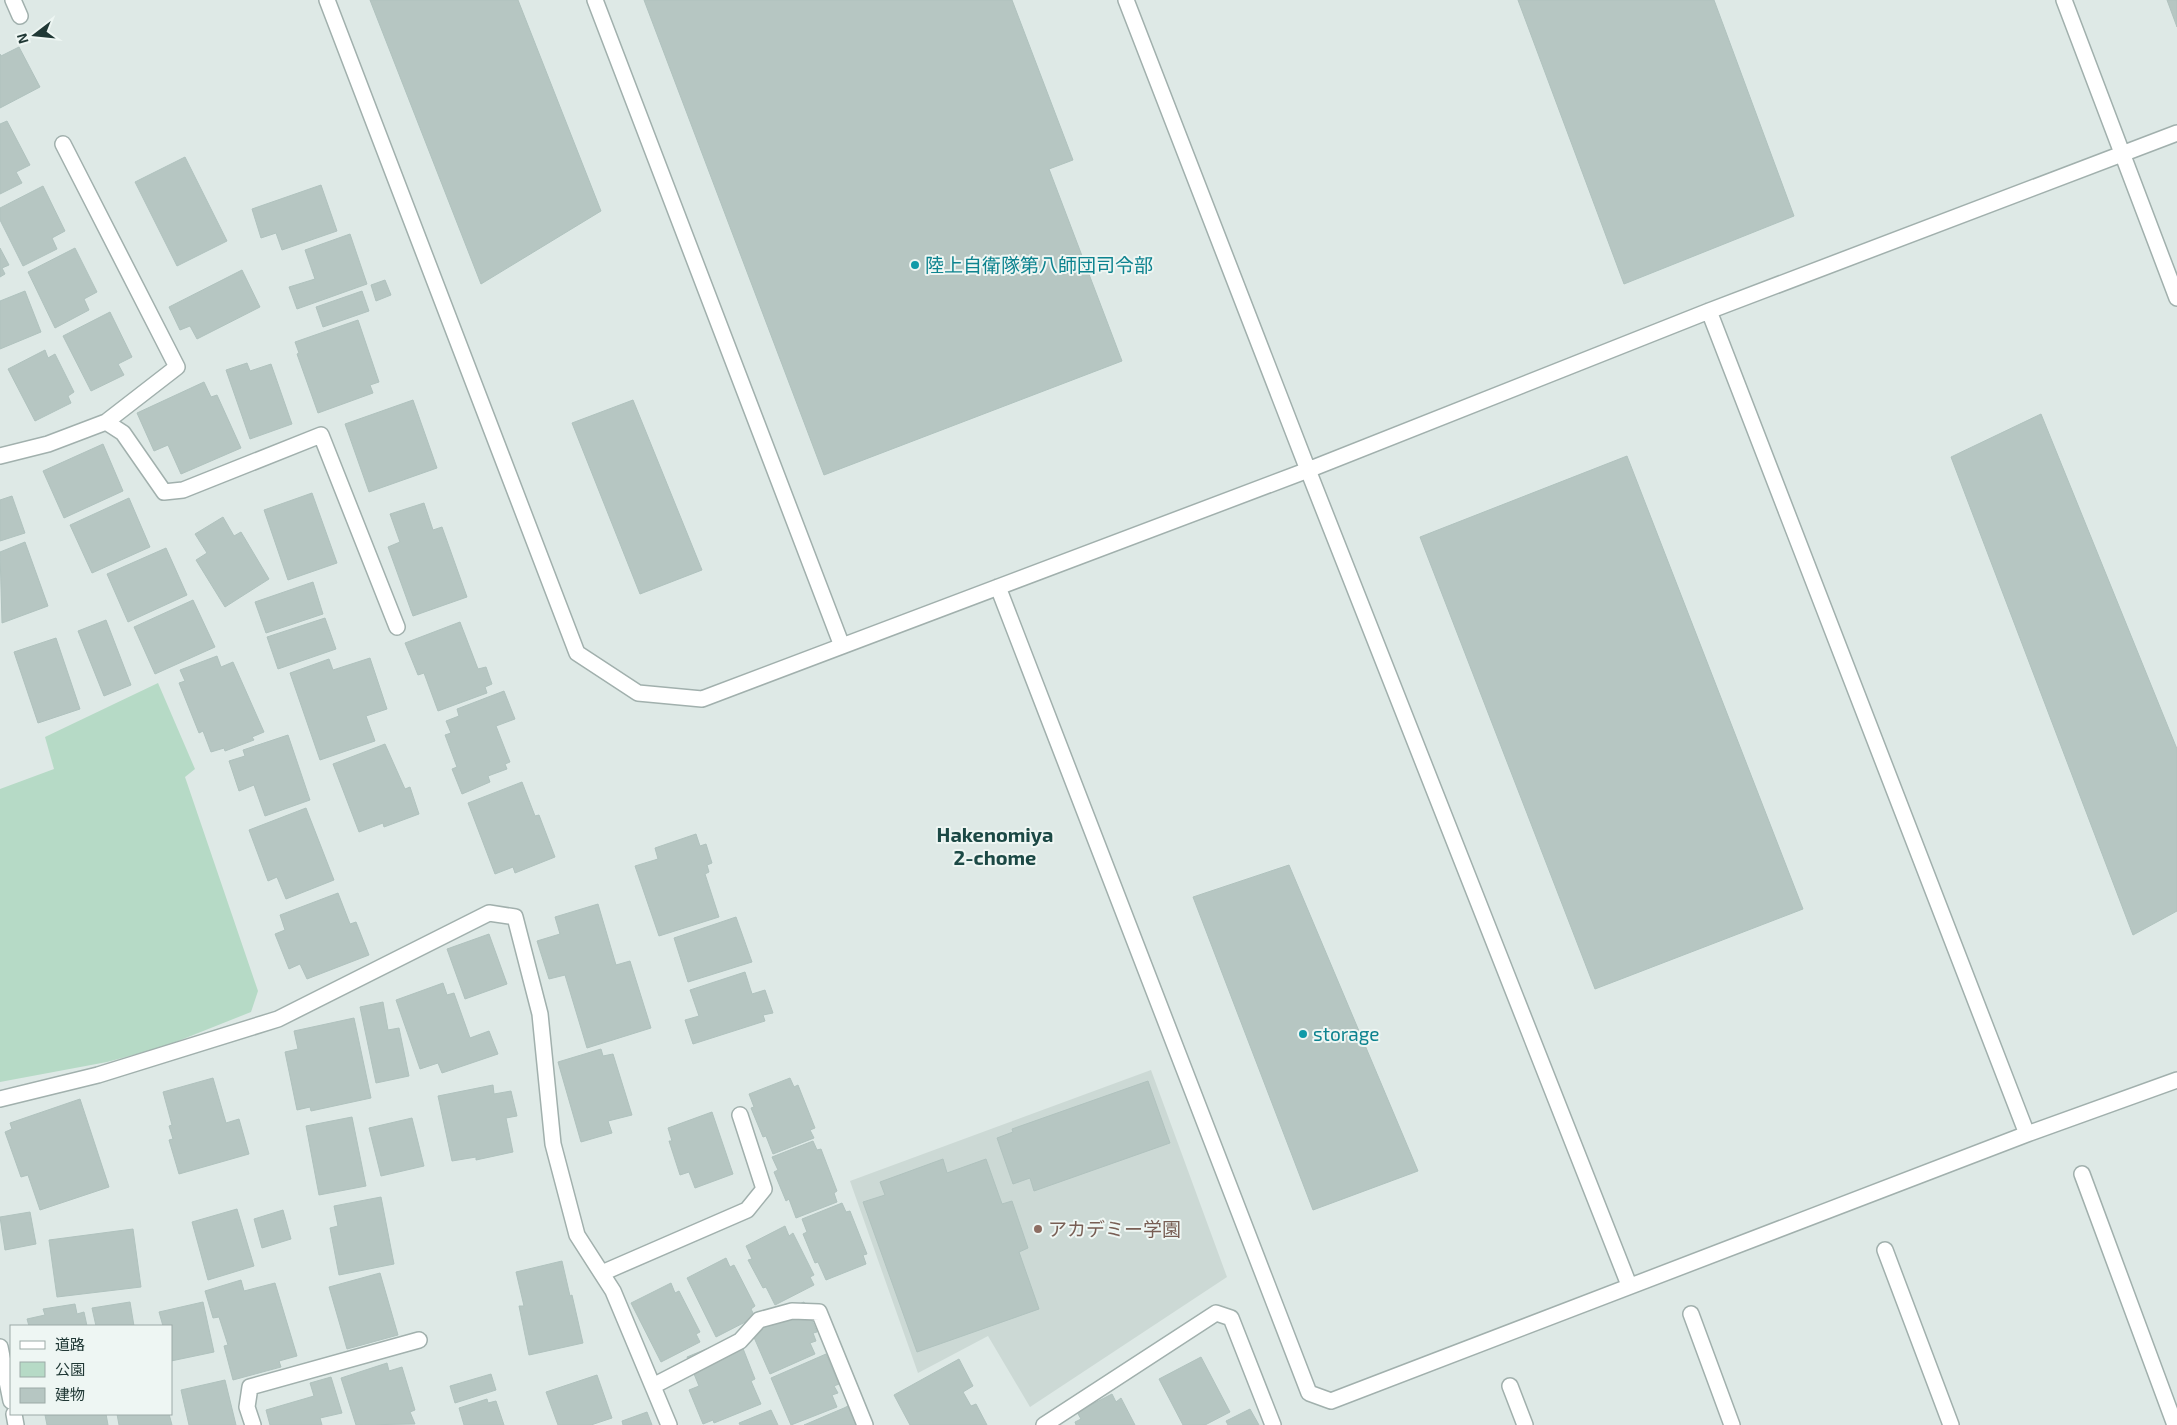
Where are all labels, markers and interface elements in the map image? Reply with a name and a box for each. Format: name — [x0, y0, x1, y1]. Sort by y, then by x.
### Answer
north arrow — [10, 10, 60, 60]
text: N — [12, 32, 32, 46]
place label: 陸上自衛隊第八師団司令部 — [925, 253, 1153, 276]
marker: 陸上自衛隊第八師団司令部 — [909, 259, 921, 271]
district label: Hakenomiya 2-chome — [937, 822, 1053, 869]
place label: storage — [1313, 1022, 1379, 1045]
marker: storage — [1297, 1028, 1309, 1040]
place label: アカデミー学園 — [1048, 1217, 1181, 1240]
marker: アカデミー学園 — [1032, 1223, 1044, 1235]
legend — [10, 1325, 172, 1415]
text: 道路 — [55, 1335, 85, 1353]
text: 公園 — [55, 1360, 85, 1378]
text: 建物 — [55, 1385, 85, 1403]

